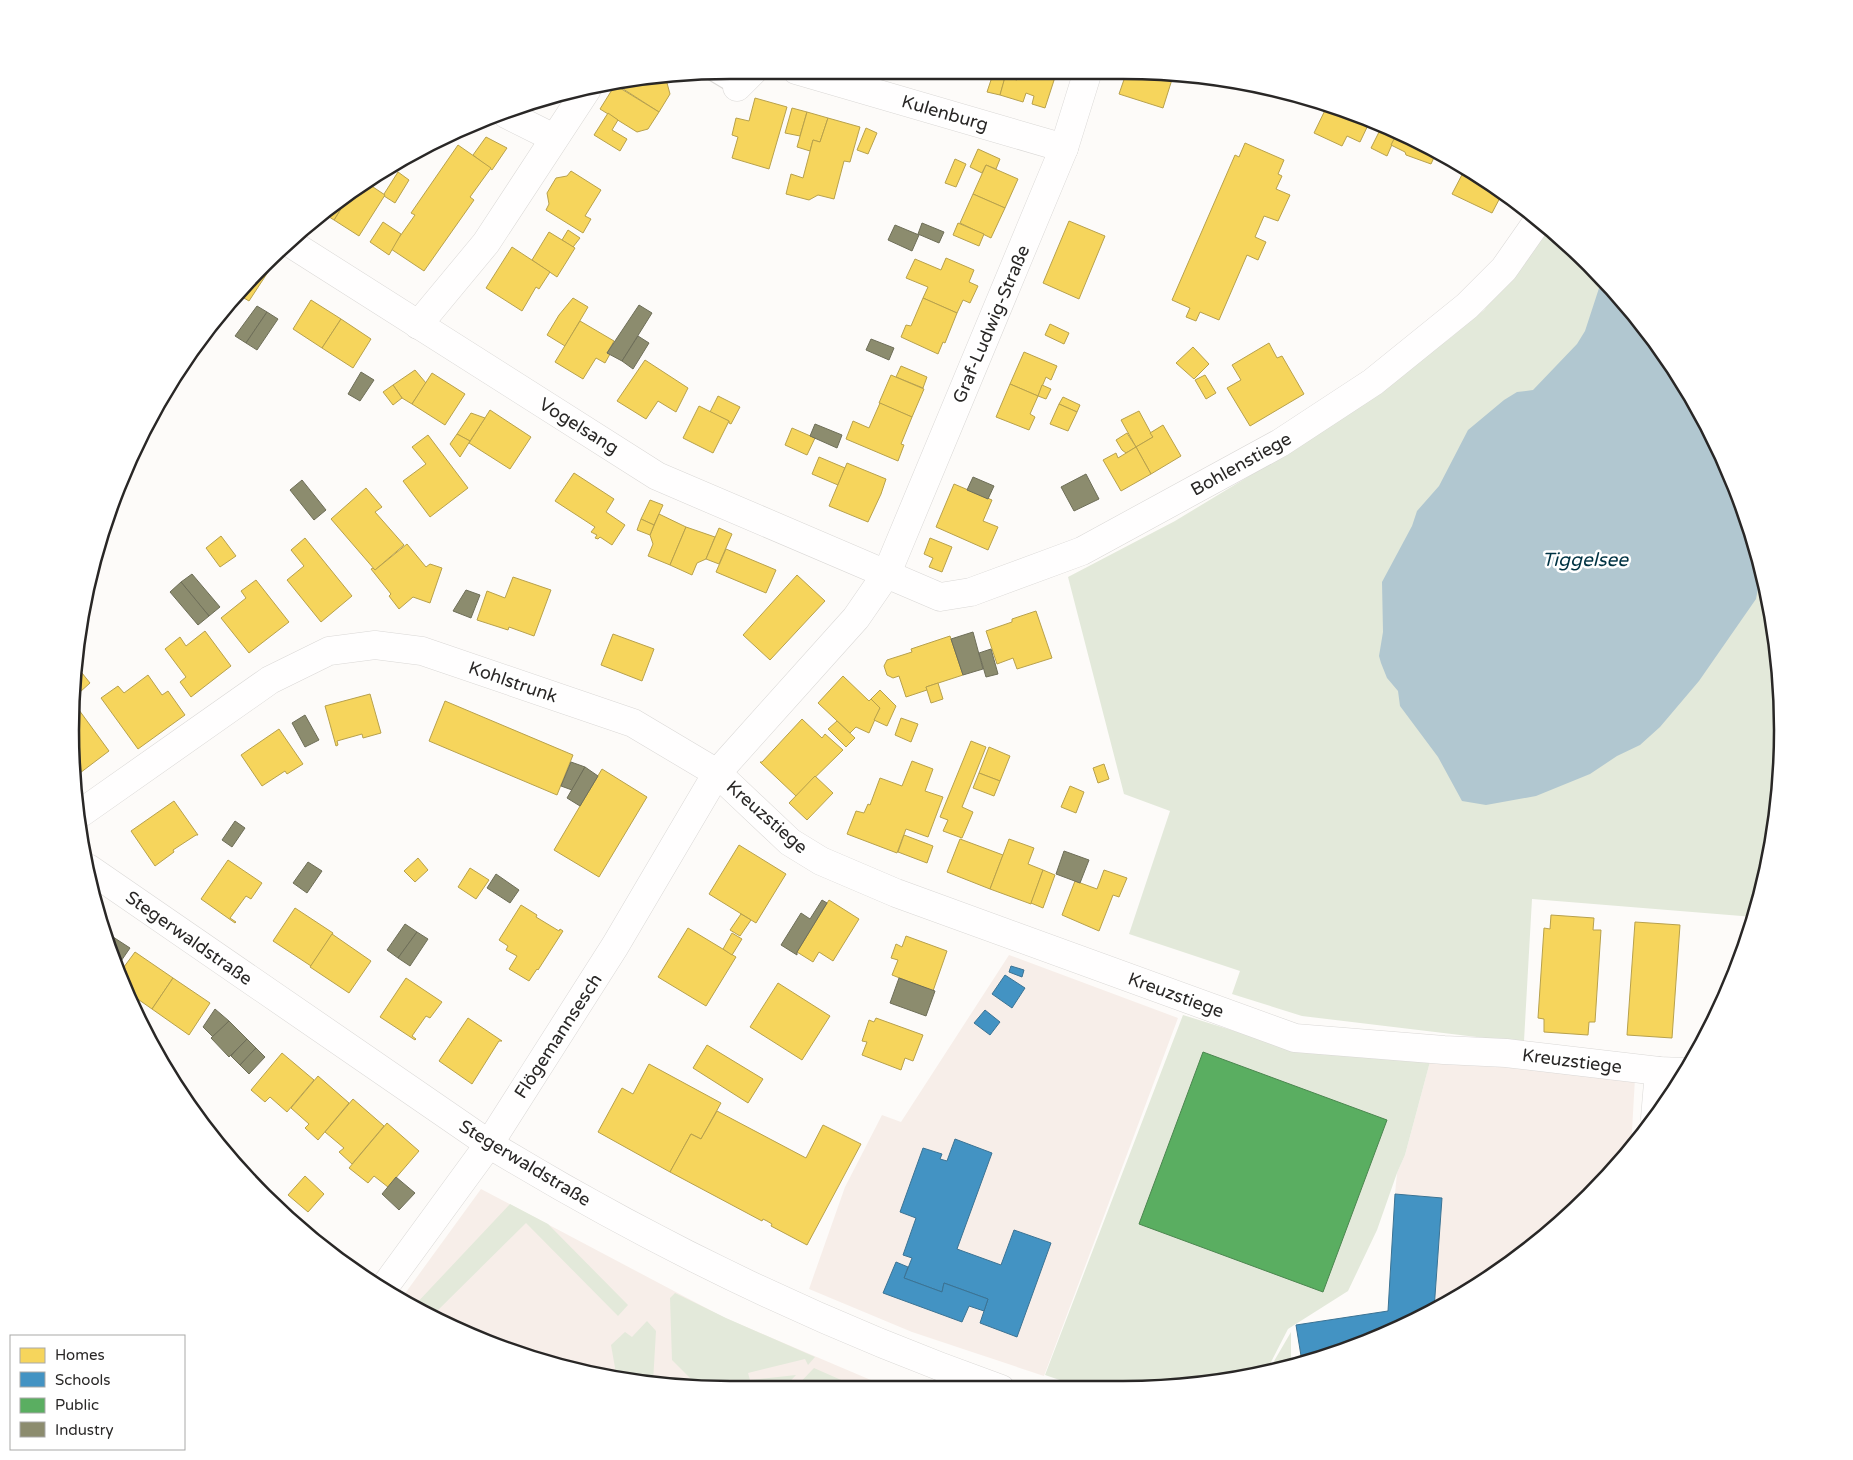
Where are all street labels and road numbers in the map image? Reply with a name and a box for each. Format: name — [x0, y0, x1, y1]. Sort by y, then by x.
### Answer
street label: Kulenburg — [899, 90, 991, 136]
street label: Graf-Ludwig-Straße — [948, 242, 1034, 406]
street label: Vogelsang — [535, 393, 623, 459]
street label: Bohlenstiege — [1187, 427, 1295, 501]
street label: Kohlstrunk — [466, 657, 560, 708]
street label: Kreuzstiege — [722, 776, 812, 858]
street label: Stegerwaldstraße — [121, 886, 257, 990]
street label: Kreuzstiege — [1125, 967, 1227, 1023]
street label: Flögemannsesch — [509, 969, 607, 1103]
street label: Kreuzstiege — [1521, 1044, 1623, 1078]
street label: Stegerwaldstraße — [455, 1115, 595, 1211]

